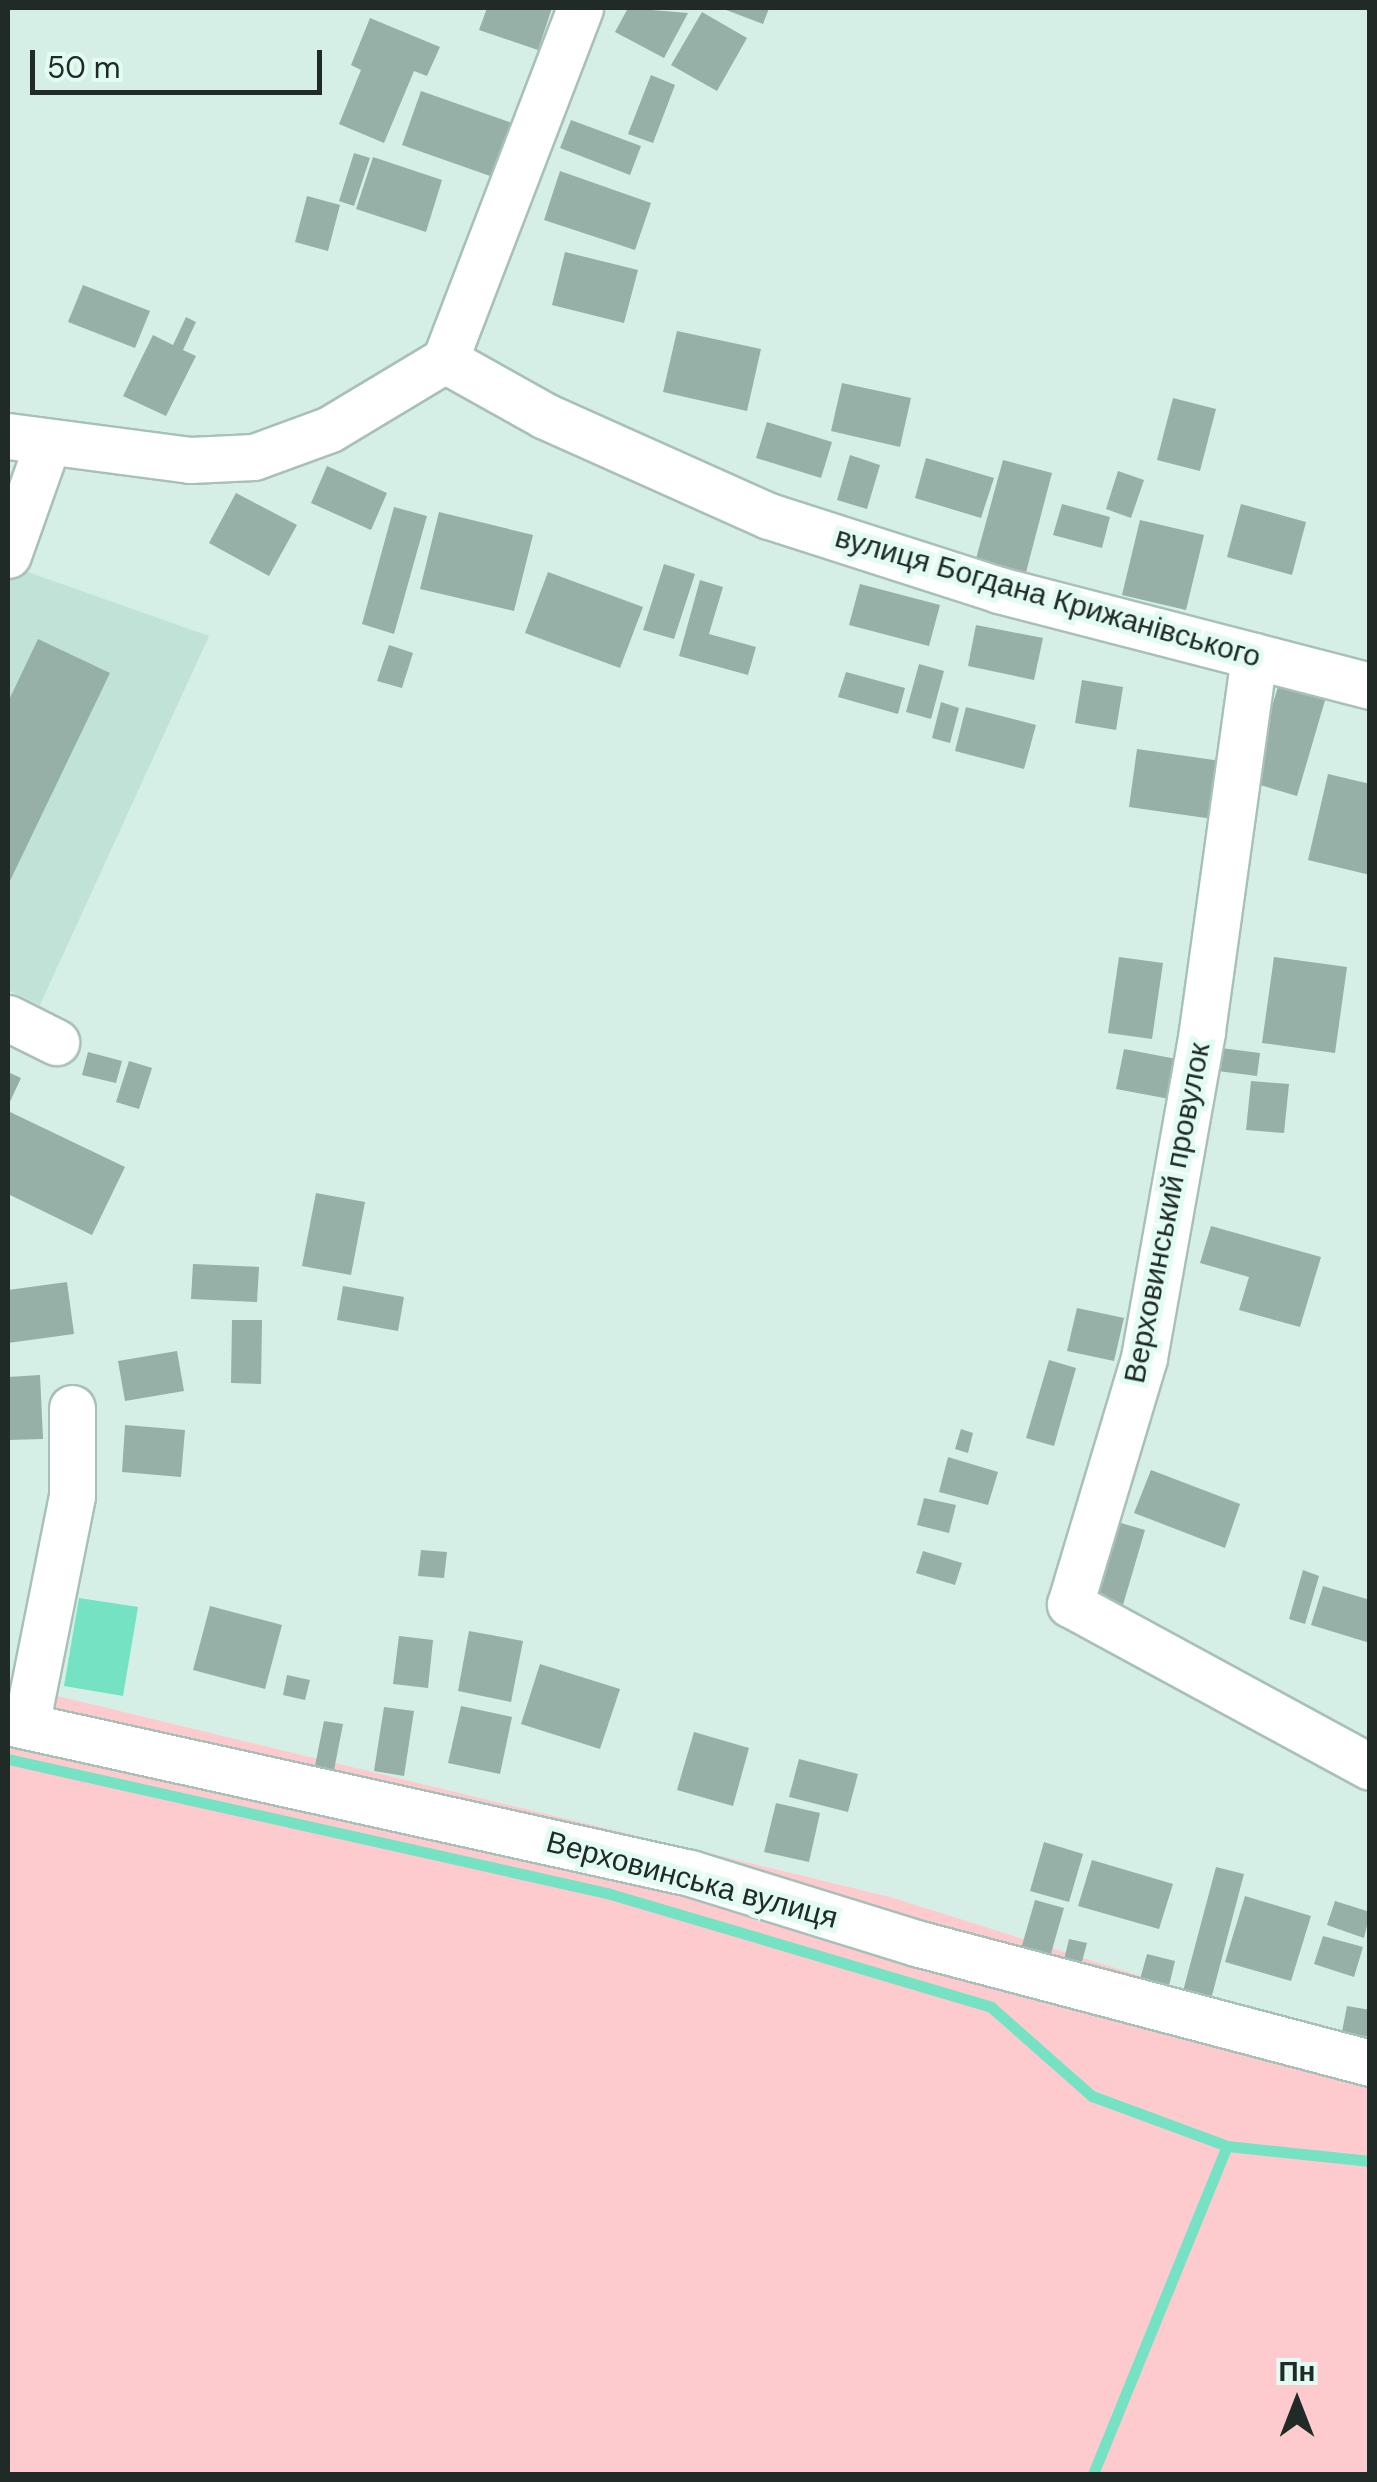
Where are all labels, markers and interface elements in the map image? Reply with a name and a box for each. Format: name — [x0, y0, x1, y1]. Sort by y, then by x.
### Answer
scale bar — [35, 30, 328, 92]
text: 50 m — [47, 48, 121, 87]
street label: вулиця Богдана Крижанівського — [831, 519, 1265, 675]
street label: Верховинський провулок — [1116, 1040, 1218, 1386]
street label: Верховинська вулиця — [542, 1824, 842, 1936]
north arrow — [1247, 2352, 1347, 2452]
text: Пн — [1278, 2353, 1316, 2390]

